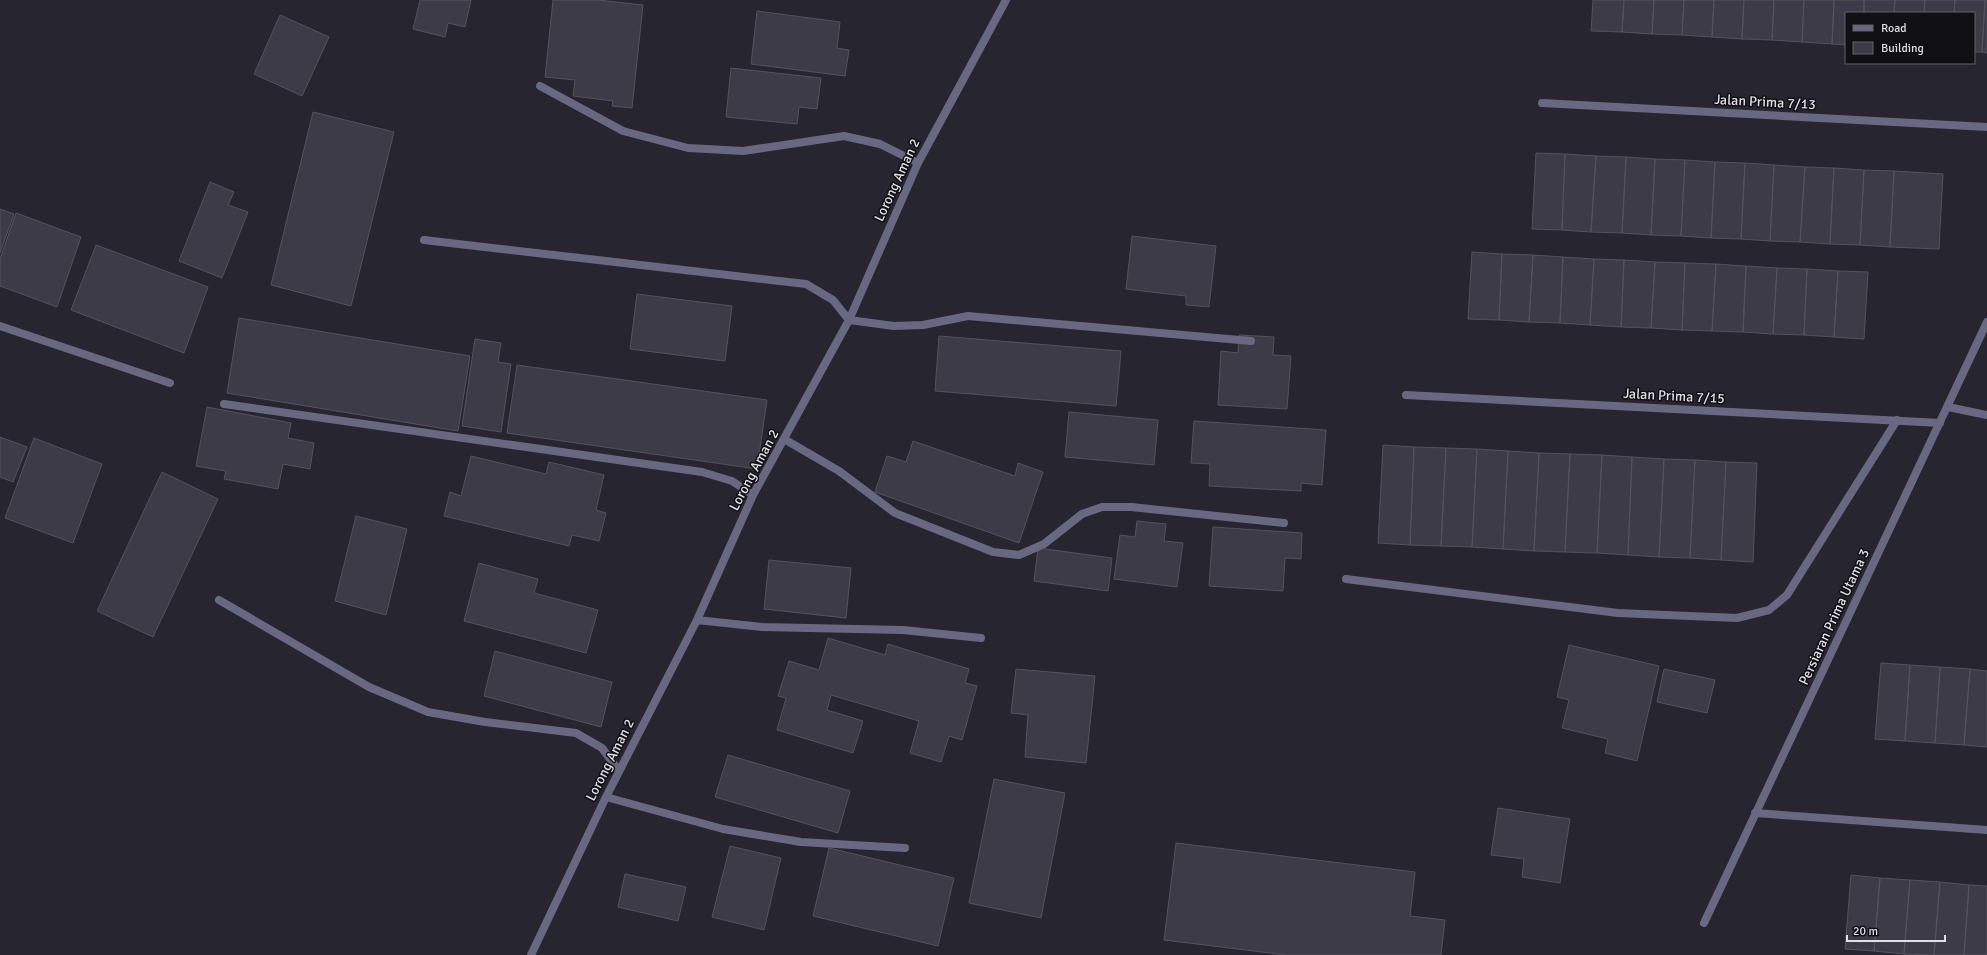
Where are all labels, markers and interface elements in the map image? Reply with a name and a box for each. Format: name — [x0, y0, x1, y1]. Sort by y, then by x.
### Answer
legend — [1845, 12, 1975, 64]
text: Road — [1881, 21, 1907, 36]
text: Building — [1881, 41, 1924, 56]
street label: Jalan Prima 7/13 — [1714, 91, 1816, 113]
street label: Lorong Aman 2 — [870, 136, 924, 224]
street label: Jalan Prima 7/15 — [1623, 385, 1725, 407]
street label: Lorong Aman 2 — [725, 426, 783, 514]
street label: Persiaran Prima Utama 3 — [1795, 546, 1873, 688]
street label: Lorong Aman 2 — [582, 716, 638, 804]
scale bar — [1847, 917, 1945, 943]
text: 20 m — [1853, 924, 1878, 939]

